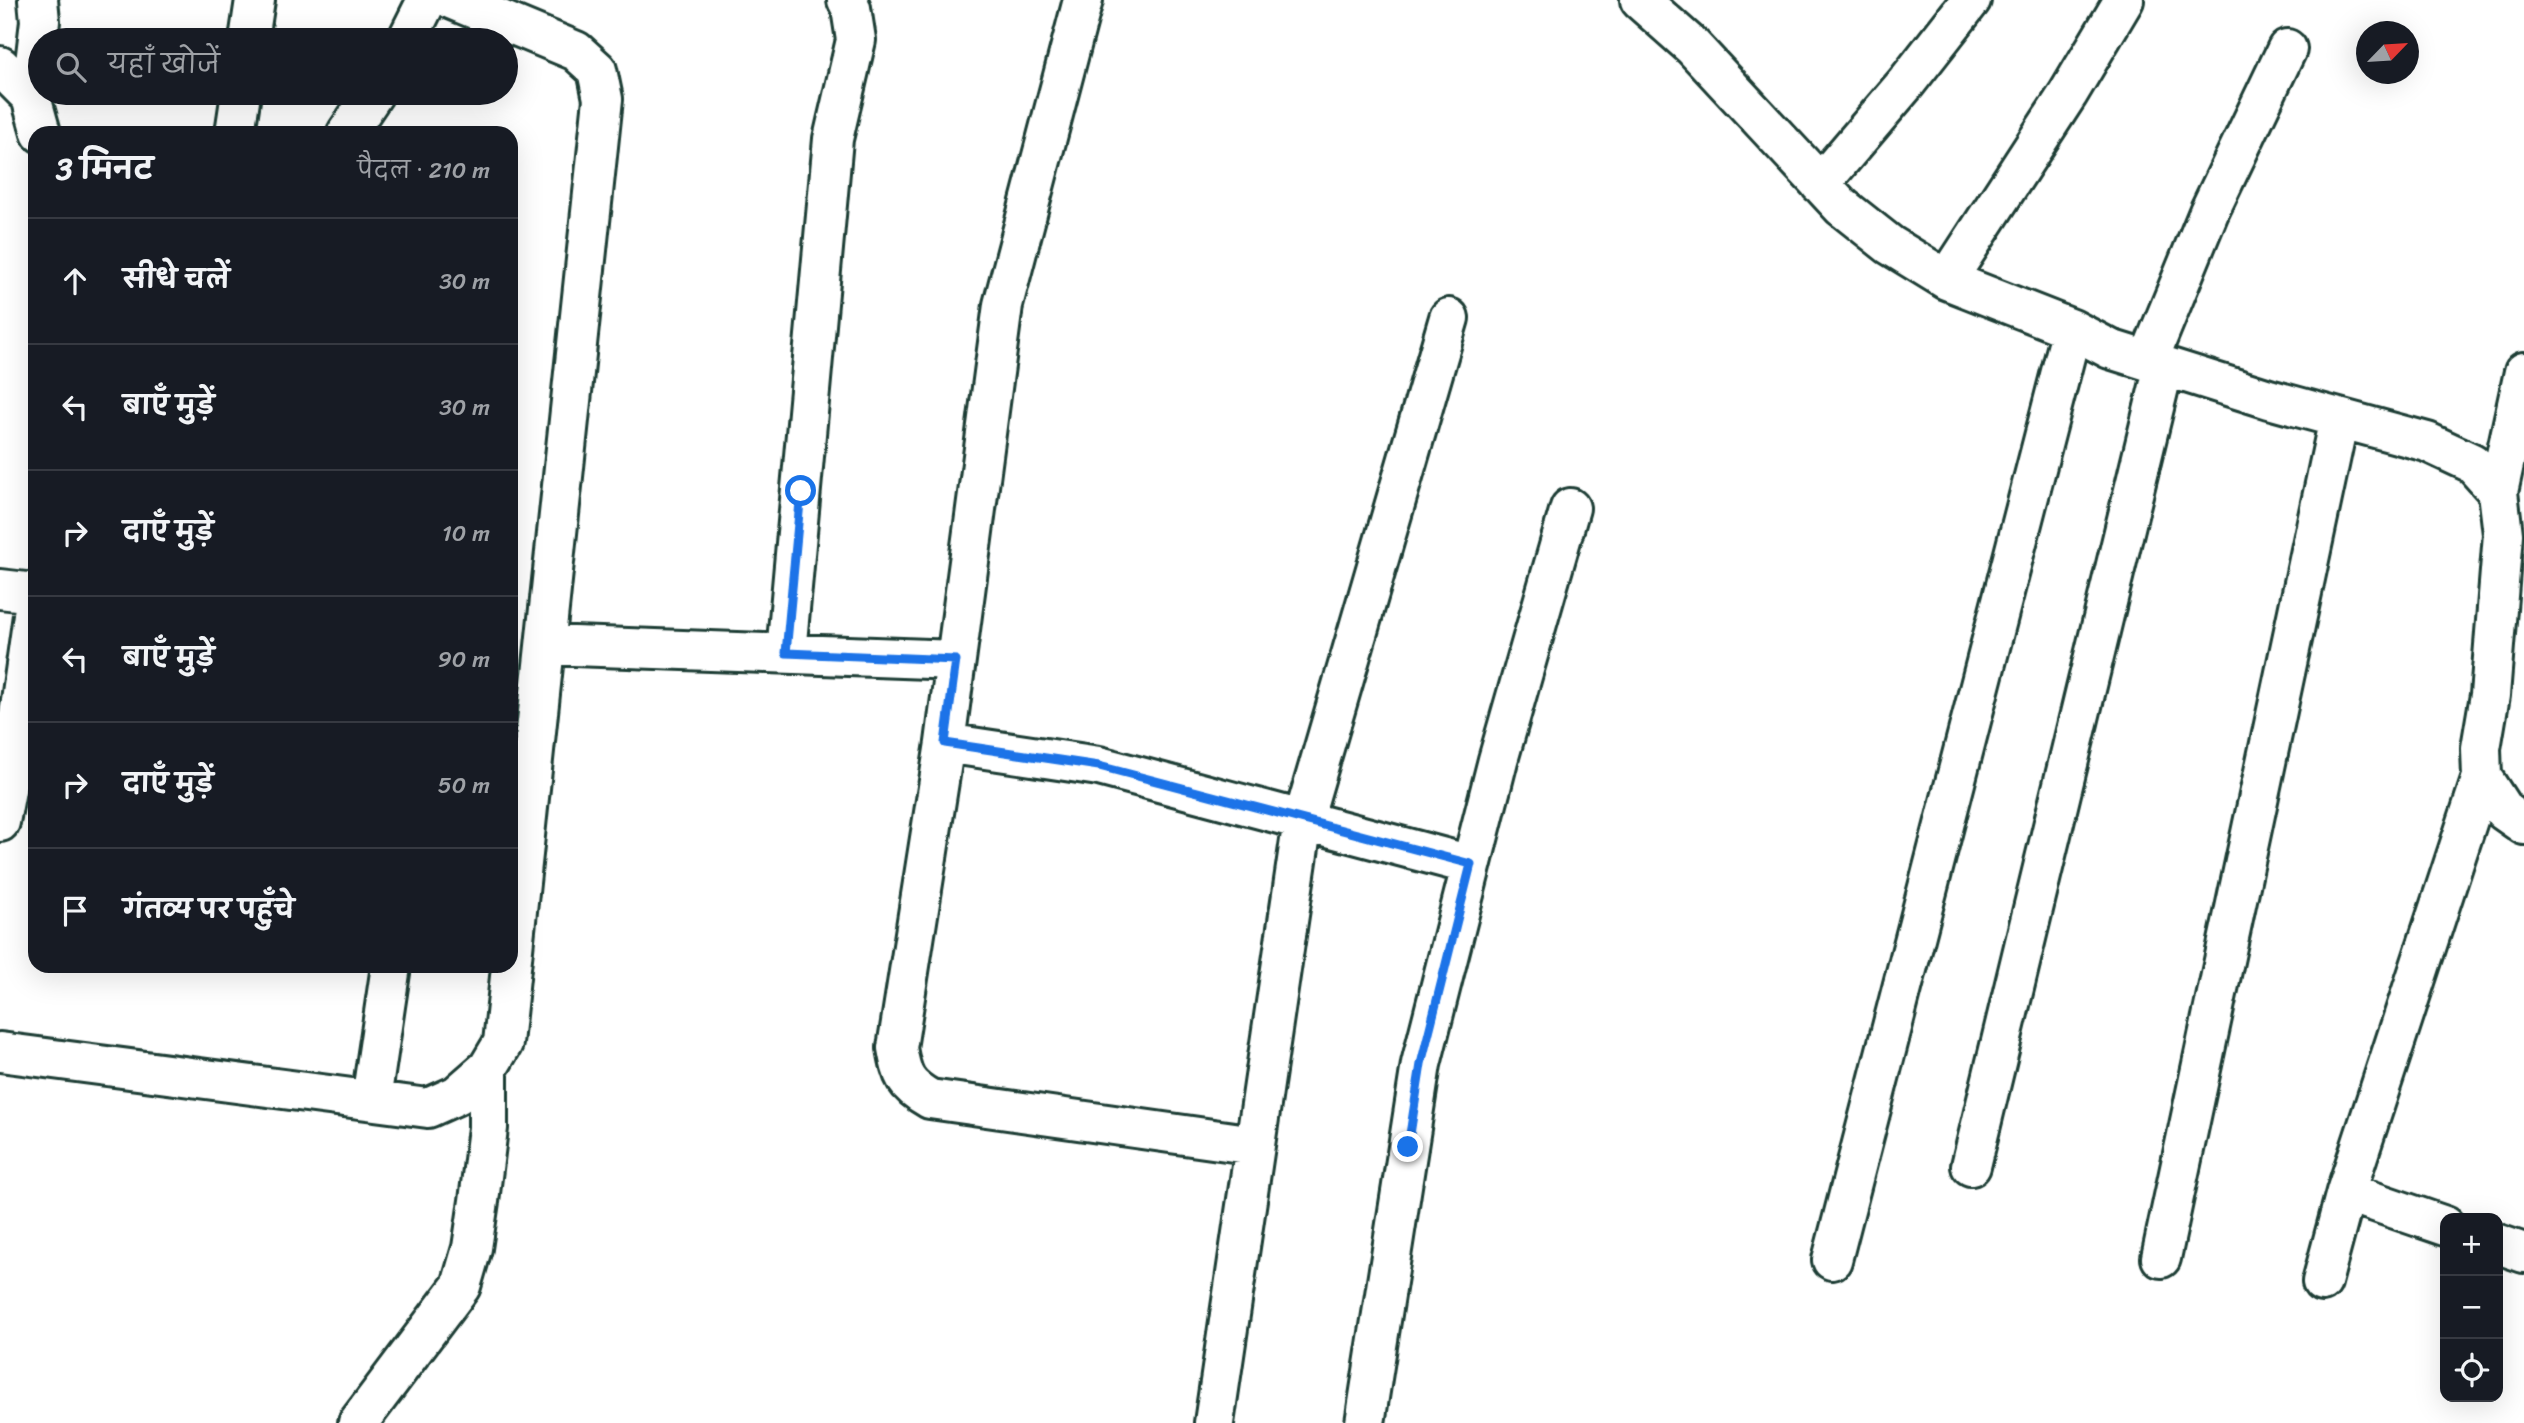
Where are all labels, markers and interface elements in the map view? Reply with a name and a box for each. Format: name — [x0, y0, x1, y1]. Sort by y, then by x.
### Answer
north arrow — [2356, 21, 2419, 84]
search box — [28, 28, 518, 105]
text: यहाँ खोजें — [108, 41, 220, 87]
icon: search — [52, 48, 90, 86]
text: 3 मिनट — [56, 142, 153, 196]
text: पैदल · 210 m — [357, 150, 490, 191]
text: सीधे चलें — [123, 256, 230, 302]
text: 30 m — [439, 261, 490, 302]
icon: ahead — [56, 262, 94, 300]
text: बाएँ मुड़ें — [123, 382, 214, 428]
text: 30 m — [439, 387, 490, 428]
icon: left — [56, 388, 94, 426]
route start — [785, 475, 816, 506]
text: दाएँ मुड़ें — [123, 508, 214, 554]
text: 10 m — [442, 513, 490, 554]
icon: right — [56, 514, 94, 552]
text: बाएँ मुड़ें — [123, 634, 214, 680]
text: 90 m — [438, 639, 490, 680]
icon: left — [56, 640, 94, 678]
text: दाएँ मुड़ें — [123, 760, 214, 806]
text: 50 m — [438, 765, 490, 806]
icon: right — [56, 766, 94, 804]
text: गंतव्य पर पहुँचे — [123, 886, 295, 932]
icon: arrive — [56, 892, 94, 930]
route end — [1392, 1131, 1423, 1162]
map controls — [2440, 1213, 2503, 1402]
button: + — [2440, 1213, 2503, 1276]
button: − — [2440, 1276, 2503, 1339]
button: locate — [2440, 1339, 2503, 1402]

